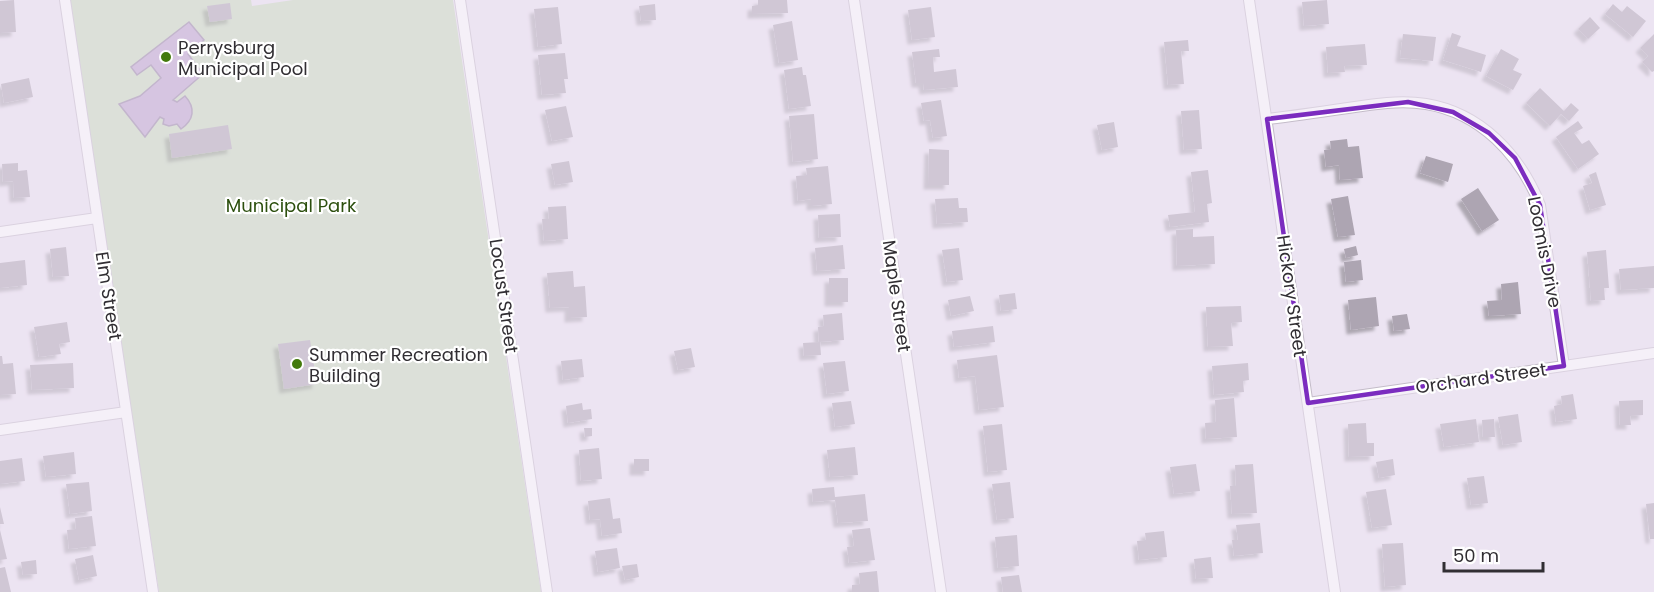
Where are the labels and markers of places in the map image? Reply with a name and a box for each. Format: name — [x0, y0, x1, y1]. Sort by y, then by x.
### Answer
place label: Perrysburg Municipal Pool — [178, 35, 308, 81]
marker: Perrysburg Municipal Pool — [159, 50, 173, 64]
place label: Summer Recreation Building — [309, 342, 488, 388]
marker: Summer Recreation Building — [290, 357, 304, 371]

